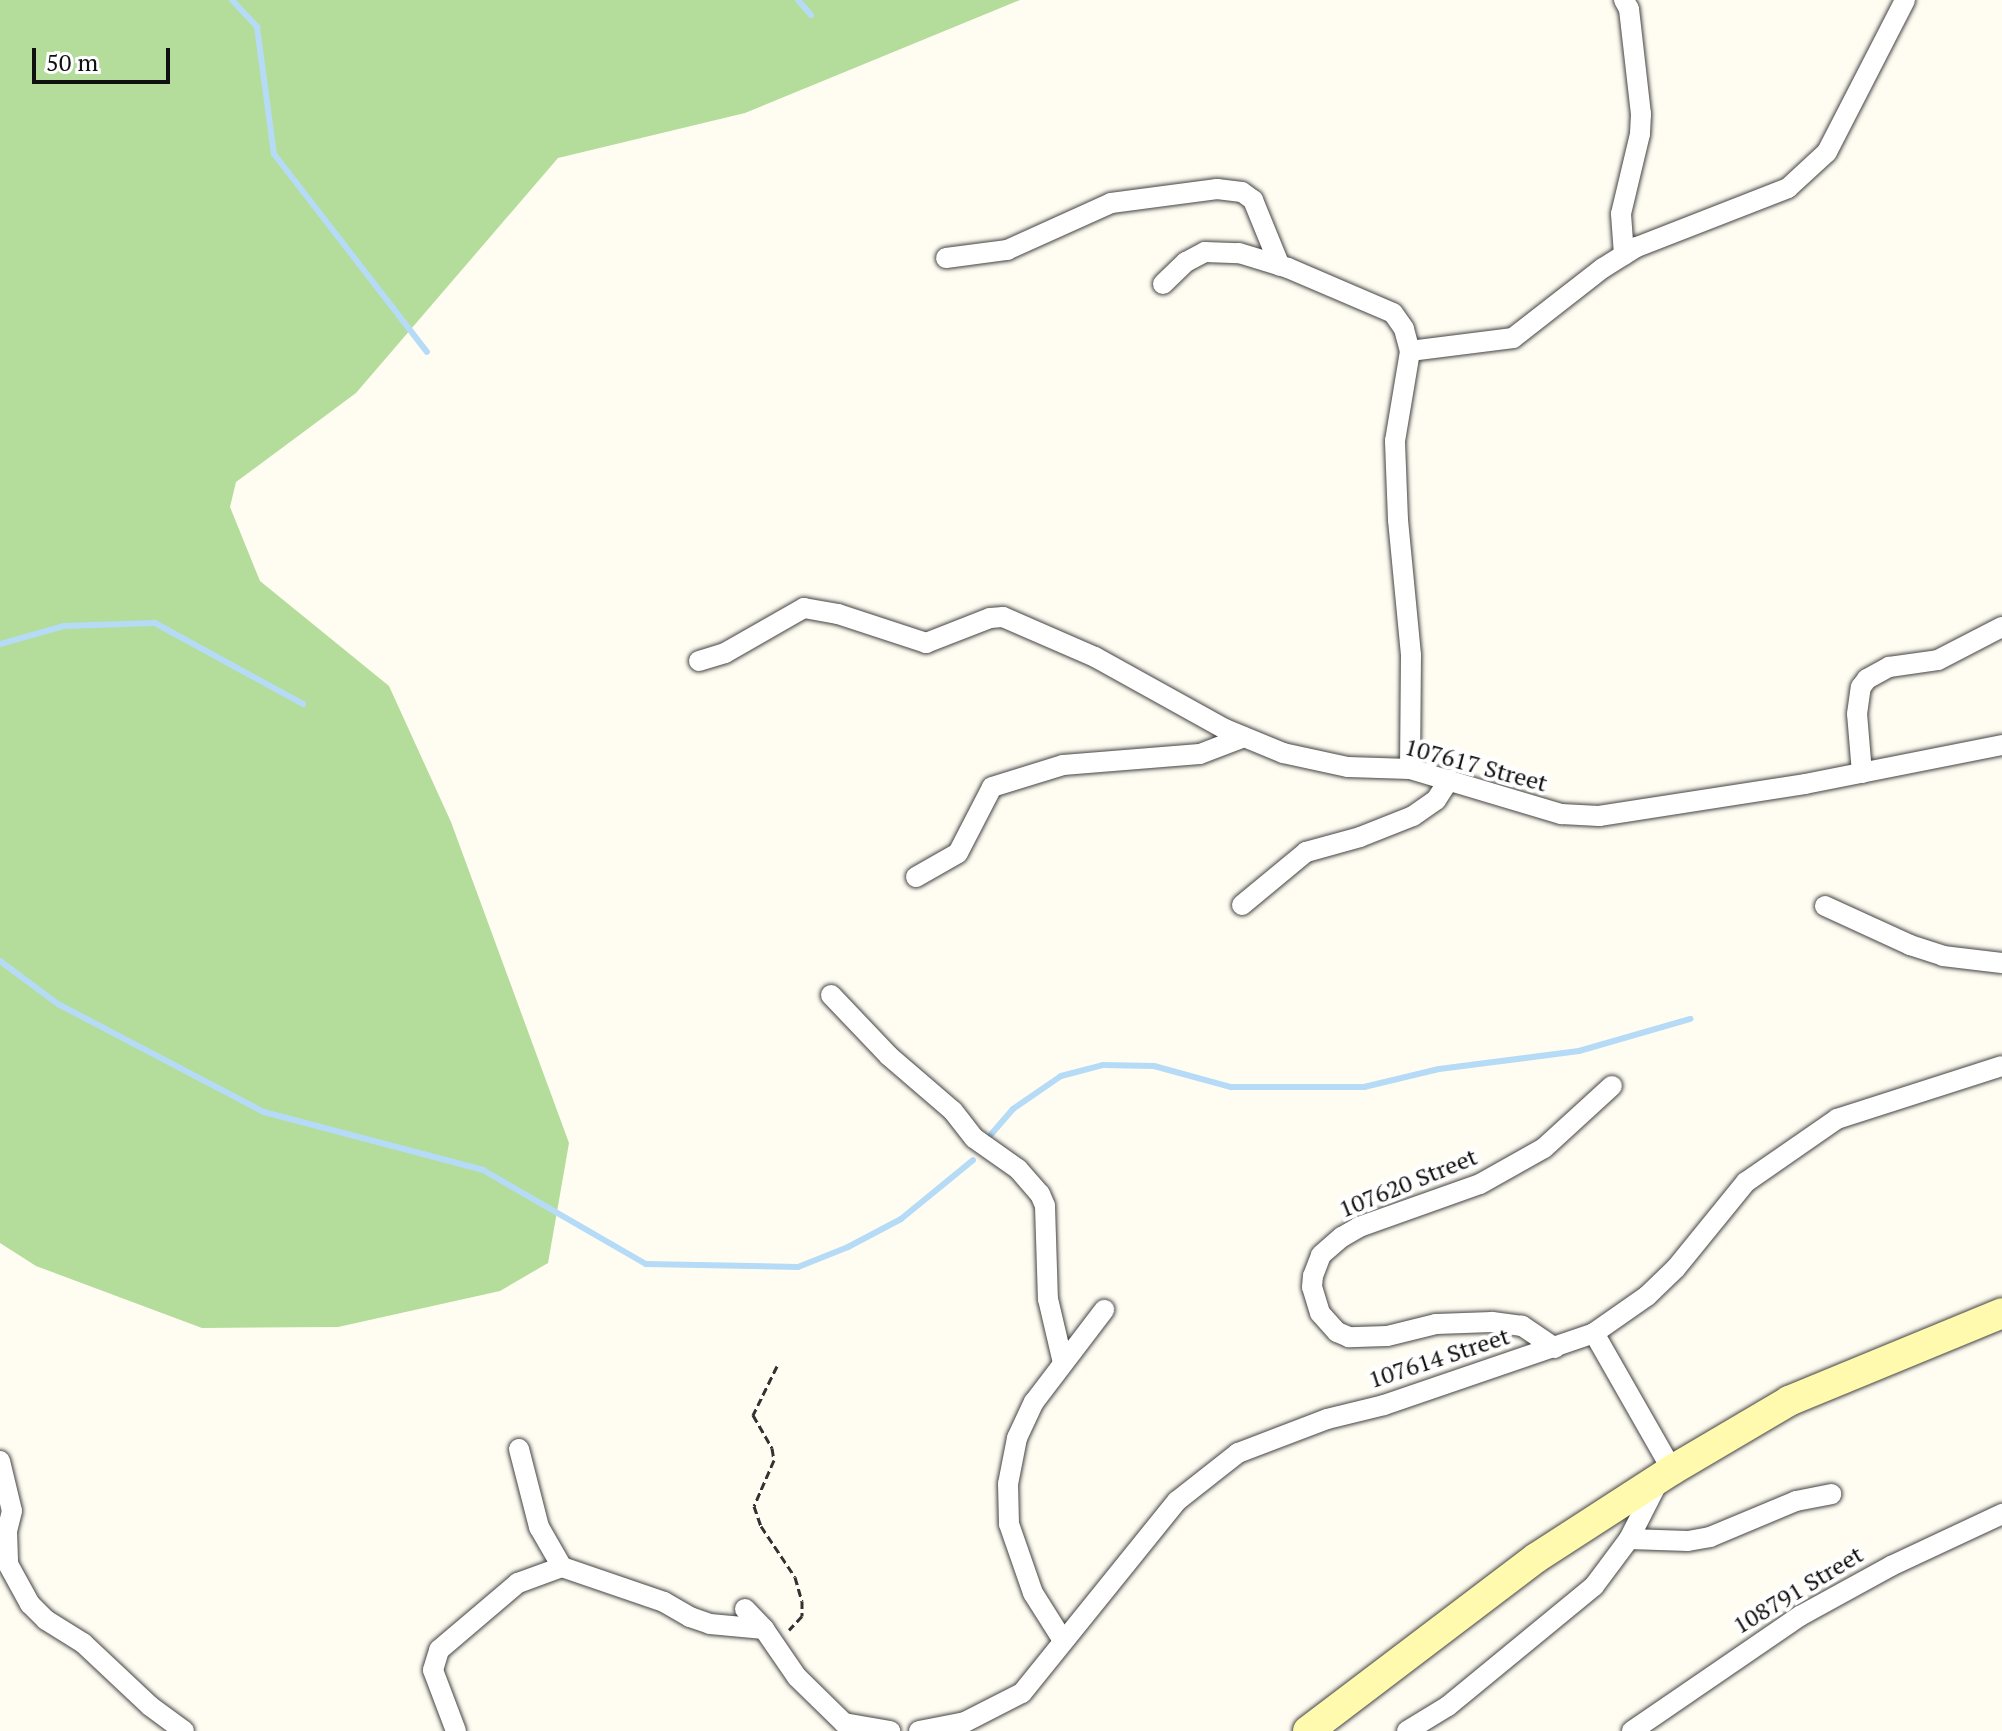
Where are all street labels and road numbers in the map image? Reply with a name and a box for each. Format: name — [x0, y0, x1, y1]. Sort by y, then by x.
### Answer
street label: 107617 Street — [1401, 732, 1551, 798]
street label: 107620 Street — [1335, 1142, 1481, 1224]
street label: 107614 Street — [1365, 1322, 1513, 1394]
street label: 108791 Street — [1728, 1540, 1868, 1640]

